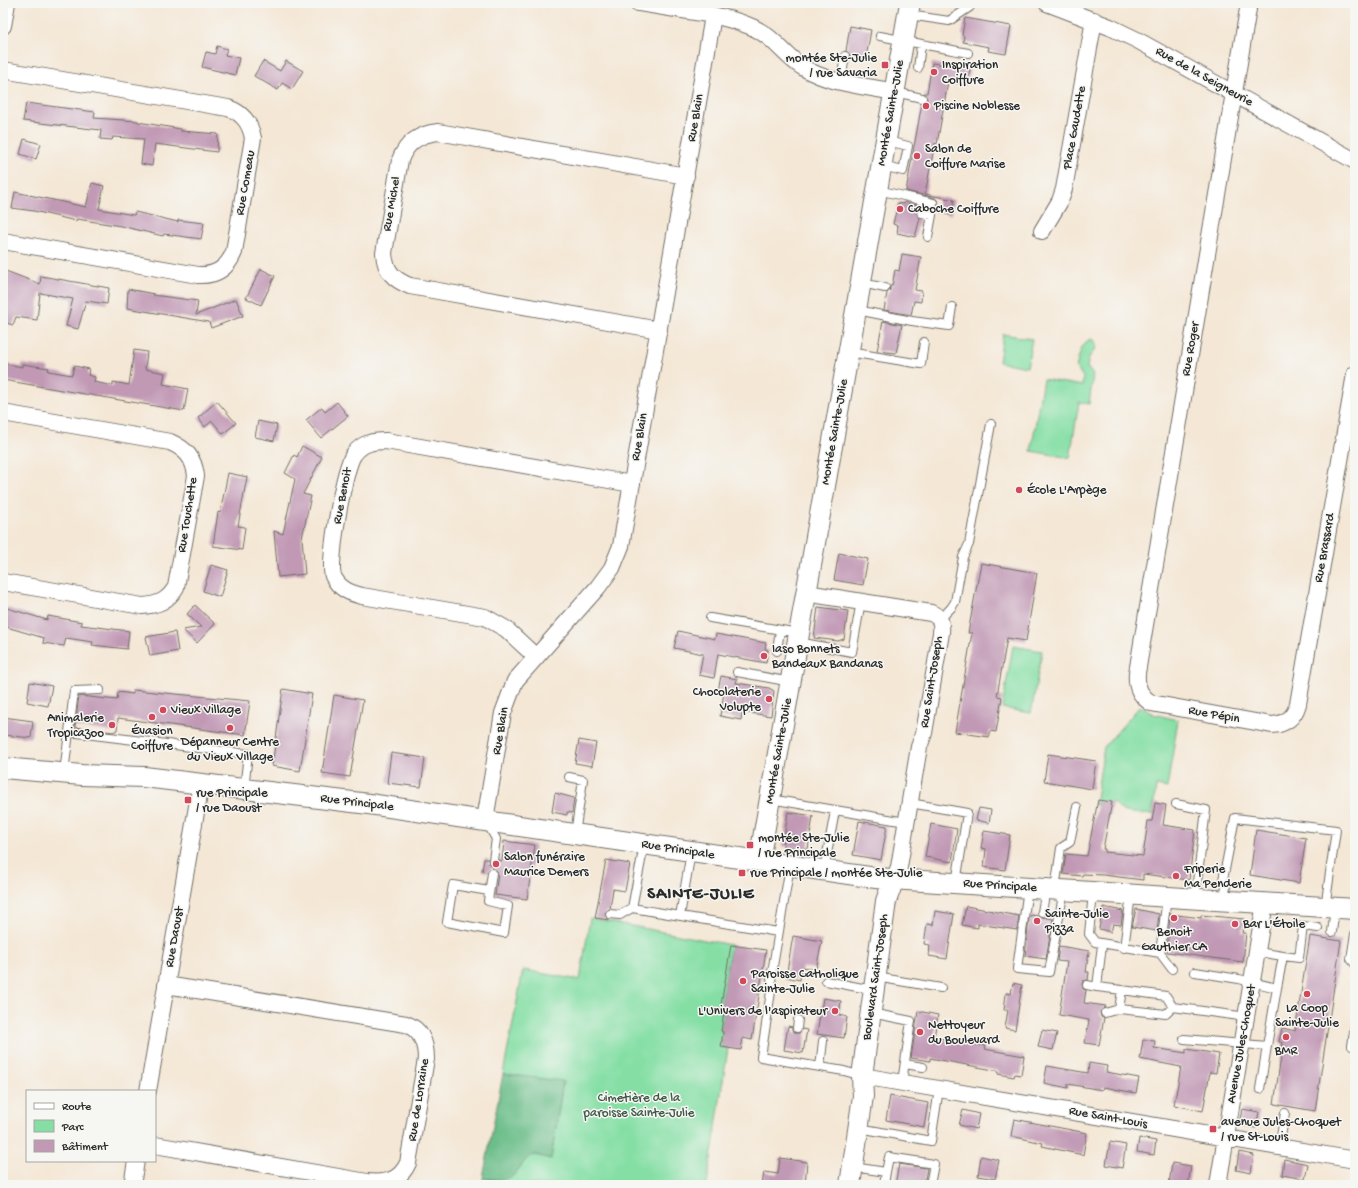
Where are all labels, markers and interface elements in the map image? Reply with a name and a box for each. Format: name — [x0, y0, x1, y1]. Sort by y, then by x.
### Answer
street label: Rue de la Seigneurie — [1153, 44, 1256, 110]
place label: montée Ste-Julie / rue Savaria — [786, 51, 878, 81]
street label: Montée Sainte-Julie — [874, 58, 908, 167]
place label: Inspiration Coiffure — [942, 58, 999, 88]
marker: montée Ste-Julie / rue Savaria — [880, 60, 890, 70]
marker: Inspiration Coiffure — [929, 67, 939, 77]
street label: Place Gaudette — [1060, 85, 1090, 172]
street label: Rue Blain — [684, 92, 708, 143]
place label: Piscine Noblesse — [933, 99, 1020, 114]
marker: Piscine Noblesse — [921, 101, 931, 111]
place label: Salon de Coiffure Marise — [925, 142, 1006, 172]
street label: Rue Comeau — [233, 149, 259, 217]
marker: Salon de Coiffure Marise — [912, 151, 922, 161]
street label: Rue Michel — [380, 175, 404, 233]
place label: Caboche Coiffure — [908, 202, 999, 217]
marker: Caboche Coiffure — [895, 204, 905, 214]
street label: Rue Roger — [1179, 319, 1203, 377]
street label: Montée Sainte-Julie — [818, 377, 852, 486]
street label: Rue Blain — [628, 411, 652, 462]
street label: Rue Benoit — [330, 465, 356, 525]
street label: Rue Touchette — [175, 476, 201, 554]
place label: École L'Arpège — [1027, 482, 1107, 498]
marker: École L'Arpège — [1014, 485, 1024, 495]
street label: Rue Brassard — [1312, 511, 1339, 584]
street label: Rue Saint-Joseph — [917, 635, 947, 729]
place label: Iaso Bonnets Bandeaux Bandanas — [771, 642, 884, 672]
marker: Iaso Bonnets Bandeaux Bandanas — [759, 651, 769, 661]
place label: Chocolaterie Volupte — [693, 685, 761, 715]
marker: Chocolaterie Volupte — [764, 694, 774, 704]
street label: Montée Sainte-Julie — [762, 696, 796, 805]
place label: Vieux Village — [170, 703, 241, 718]
street label: Rue Pépin — [1187, 703, 1242, 727]
marker: Vieux Village — [158, 705, 168, 715]
street label: Rue Blain — [489, 705, 513, 756]
place label: Animalerie Tropicazoo — [47, 711, 104, 741]
marker: Évasion Coiffure — [147, 712, 157, 722]
marker: Animalerie Tropicazoo — [107, 720, 117, 730]
place label: Évasion Coiffure — [131, 723, 174, 754]
marker: Dépanneur Centre du Vieux Village — [225, 723, 235, 733]
place label: Dépanneur Centre du Vieux Village — [180, 735, 279, 765]
place label: rue Principale / rue Daoust — [196, 786, 268, 816]
street label: Rue Principale — [319, 791, 395, 815]
marker: rue Principale / rue Daoust — [183, 795, 193, 805]
place label: montée Ste-Julie / rue Principale — [758, 831, 850, 861]
street label: Rue Principale — [640, 837, 716, 863]
marker: montée Ste-Julie / rue Principale — [745, 840, 755, 850]
place label: Salon funéraire Maurice Demers — [504, 850, 590, 880]
marker: Salon funéraire Maurice Demers — [491, 859, 501, 869]
place label: Friperie Ma Penderie — [1183, 862, 1252, 892]
place label: rue Principale / montée Ste-Julie — [750, 866, 923, 881]
marker: rue Principale / montée Ste-Julie — [737, 868, 747, 878]
marker: Friperie Ma Penderie — [1171, 871, 1181, 881]
street label: Rue Principale — [963, 876, 1038, 896]
district label: SAINTE-JULIE — [647, 885, 755, 905]
street label: Rue Daoust — [162, 904, 188, 969]
place label: Sainte-Julie Pizza — [1044, 907, 1109, 937]
street label: Boulevard Saint-Joseph — [860, 913, 892, 1042]
marker: Benoit Gauthier CA — [1169, 913, 1179, 923]
marker: Sainte-Julie Pizza — [1032, 916, 1042, 926]
place label: Bar L'Étoile — [1242, 916, 1305, 932]
marker: Bar L'Étoile — [1230, 919, 1240, 929]
place label: Benoit Gauthier CA — [1141, 925, 1208, 955]
place label: Paroisse Catholique Sainte-Julie — [750, 967, 859, 997]
marker: Paroisse Catholique Sainte-Julie — [738, 976, 748, 986]
street label: Avenue Jules-Choquet — [1224, 982, 1260, 1105]
marker: La Coop Sainte-Julie — [1302, 989, 1312, 999]
place label: La Coop Sainte-Julie — [1275, 1001, 1339, 1031]
place label: L'Univers de l'aspirateur — [698, 1004, 828, 1019]
marker: L'Univers de l'aspirateur — [830, 1006, 840, 1016]
place label: Nettoyeur du Boulevard — [928, 1018, 1000, 1048]
marker: Nettoyeur du Boulevard — [915, 1027, 925, 1037]
marker: BMR — [1281, 1032, 1291, 1042]
place label: BMR — [1274, 1044, 1298, 1059]
street label: Rue de Lorraine — [405, 1057, 433, 1143]
legend — [26, 1090, 156, 1162]
park label: Cimetière de la paroisse Sainte-Julie — [583, 1091, 695, 1121]
text: Route — [62, 1101, 92, 1115]
street label: Rue Saint-Louis — [1068, 1104, 1150, 1133]
place label: avenue Jules-Choquet / rue St-Louis — [1221, 1115, 1343, 1145]
text: Parc — [61, 1121, 85, 1135]
marker: avenue Jules-Choquet / rue St-Louis — [1208, 1124, 1218, 1134]
text: Bâtiment — [61, 1141, 109, 1155]

